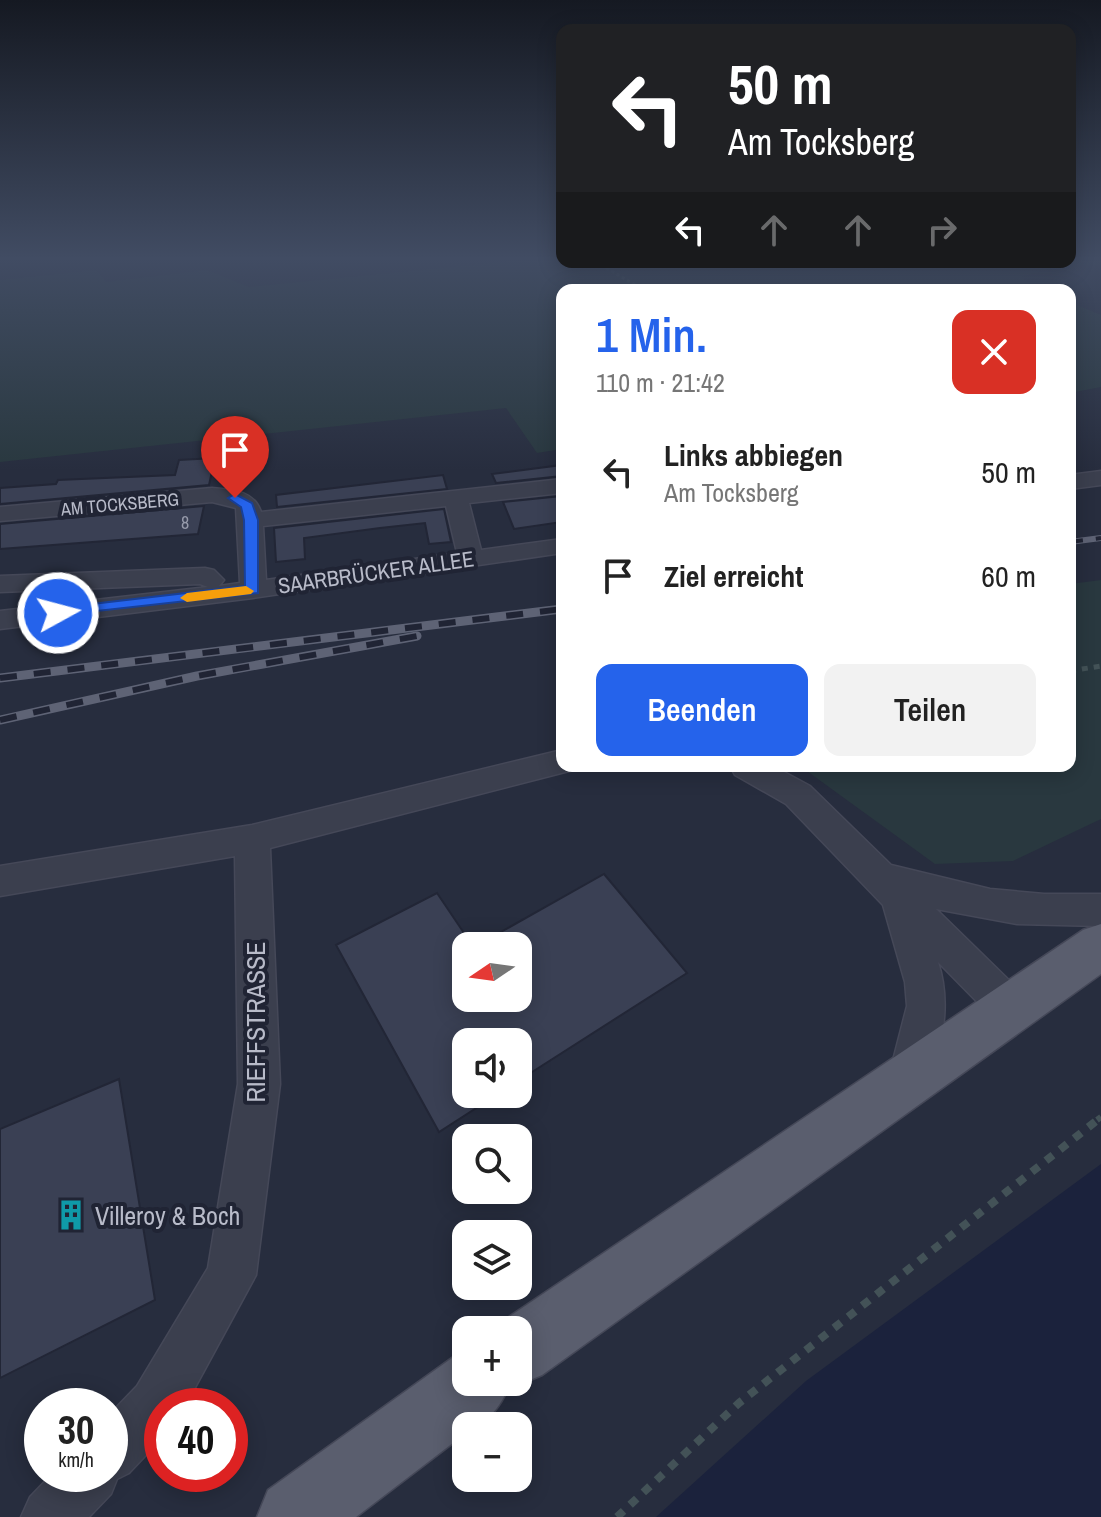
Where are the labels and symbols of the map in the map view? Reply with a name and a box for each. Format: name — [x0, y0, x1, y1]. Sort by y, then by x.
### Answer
pin — [201, 416, 269, 498]
street label: AM TOCKSBERG — [59, 486, 180, 522]
house number: 8 — [181, 510, 189, 535]
street label: SAARBRÜCKER ALLEE — [276, 543, 476, 601]
position arrow — [16, 571, 100, 655]
north arrow — [452, 932, 532, 1012]
street label: RIEFFSTRASSE — [238, 941, 273, 1103]
building icon: Villeroy & Boch — [54, 1198, 88, 1232]
place label: Villeroy & Boch — [95, 1198, 240, 1233]
speed limit sign: 40 — [144, 1388, 248, 1492]

